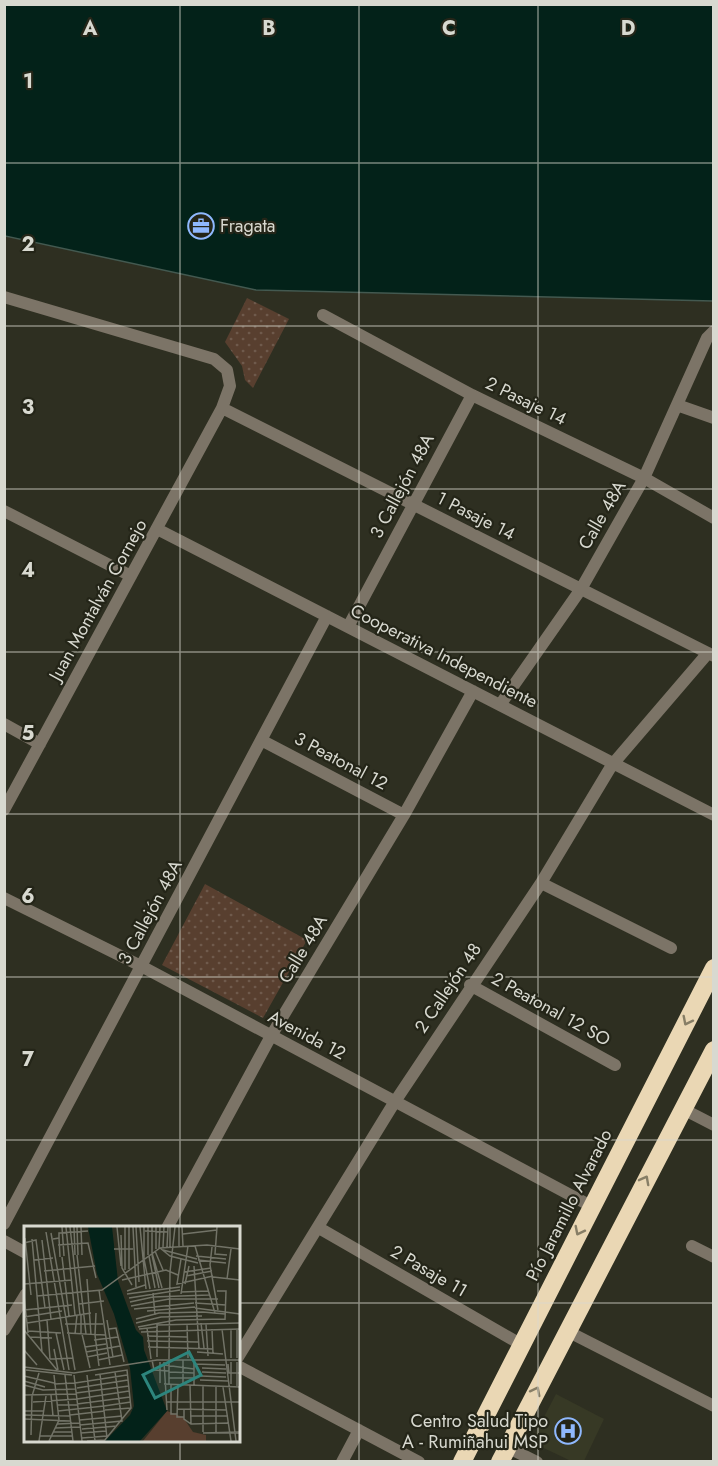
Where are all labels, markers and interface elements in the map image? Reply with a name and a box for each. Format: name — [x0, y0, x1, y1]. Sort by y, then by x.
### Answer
text: A — [82, 14, 98, 43]
text: B — [262, 14, 276, 43]
text: C — [442, 14, 456, 43]
text: D — [621, 14, 635, 43]
text: 1 — [23, 67, 33, 96]
office icon: Fragata — [186, 211, 216, 241]
place label: Fragata — [220, 213, 275, 239]
text: 2 — [21, 230, 35, 259]
street label: 2 Pasaje 14 — [481, 370, 571, 432]
text: 3 — [22, 393, 34, 422]
street label: 3 Callejón 48A — [364, 429, 440, 543]
street label: Calle 48A — [572, 476, 632, 554]
street label: 1 Pasaje 14 — [432, 485, 520, 547]
street label: Juan Montalván Cornejo — [42, 514, 153, 687]
text: 4 — [21, 556, 35, 585]
street label: Cooperativa Independiente — [346, 597, 542, 715]
text: 5 — [22, 719, 35, 748]
street label: 3 Peatonal 12 — [290, 725, 392, 797]
street label: 3 Callejón 48A — [112, 855, 188, 969]
text: 6 — [21, 882, 35, 911]
street label: Calle 48A — [272, 910, 334, 988]
street label: 2 Callejón 48 — [408, 938, 488, 1038]
street label: 2 Peatonal 12 SO — [487, 966, 615, 1052]
street label: Avenida 12 — [264, 1004, 350, 1066]
one-way arrow — [683, 1014, 694, 1025]
text: 7 — [22, 1045, 35, 1074]
street label: Pío Jaramillo Alvarado — [519, 1124, 619, 1285]
one-way arrow — [638, 1176, 649, 1186]
one-way arrow — [574, 1225, 586, 1236]
inset map — [24, 1226, 240, 1442]
street label: 2 Pasaje 11 — [386, 1239, 472, 1303]
one-way arrow — [529, 1386, 540, 1397]
place label: Centro Salud Tipo A - Rumiñahui MSP — [402, 1408, 548, 1455]
hospital icon: Centro Salud Tipo A - Rumiñahui MSP — [553, 1416, 583, 1446]

